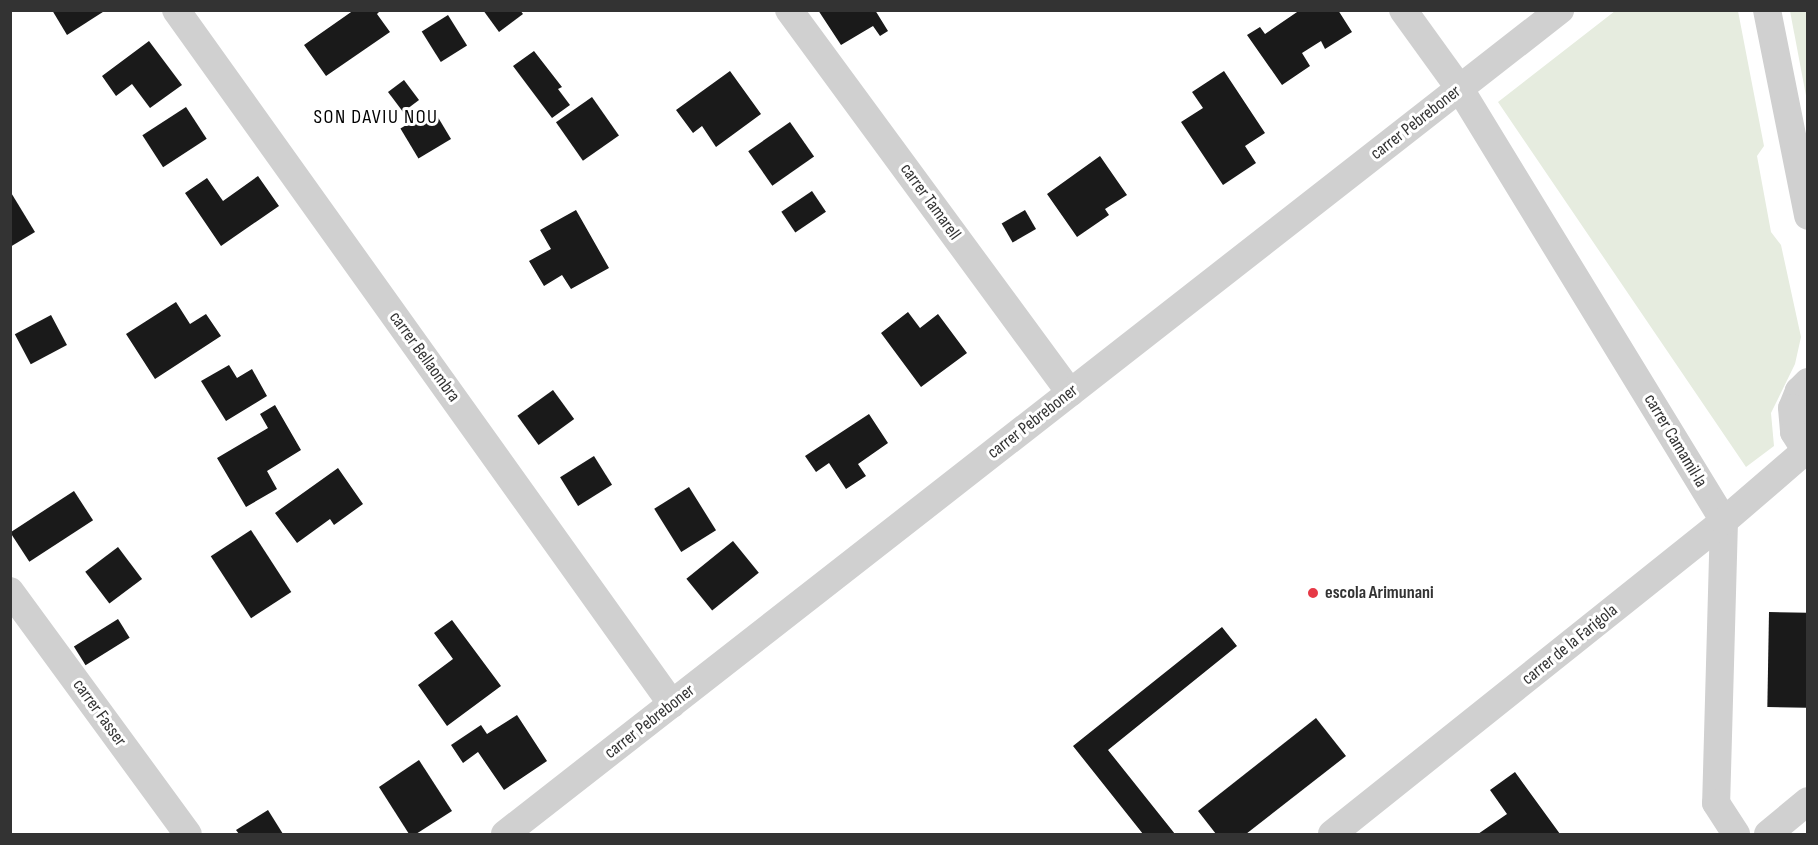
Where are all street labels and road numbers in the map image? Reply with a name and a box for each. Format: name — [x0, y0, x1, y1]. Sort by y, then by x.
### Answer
street label: carrer Pebreboner — [1367, 81, 1465, 165]
street label: carrer Tamarell — [895, 159, 965, 245]
street label: carrer Bellaombra — [384, 308, 464, 406]
street label: carrer Pebreboner — [984, 380, 1082, 464]
street label: carrer Camamil·la — [1639, 390, 1711, 492]
street label: carrer de la Farigola — [1518, 600, 1622, 690]
street label: carrer Fasser — [67, 675, 131, 751]
street label: carrer Pebreboner — [601, 680, 699, 764]

